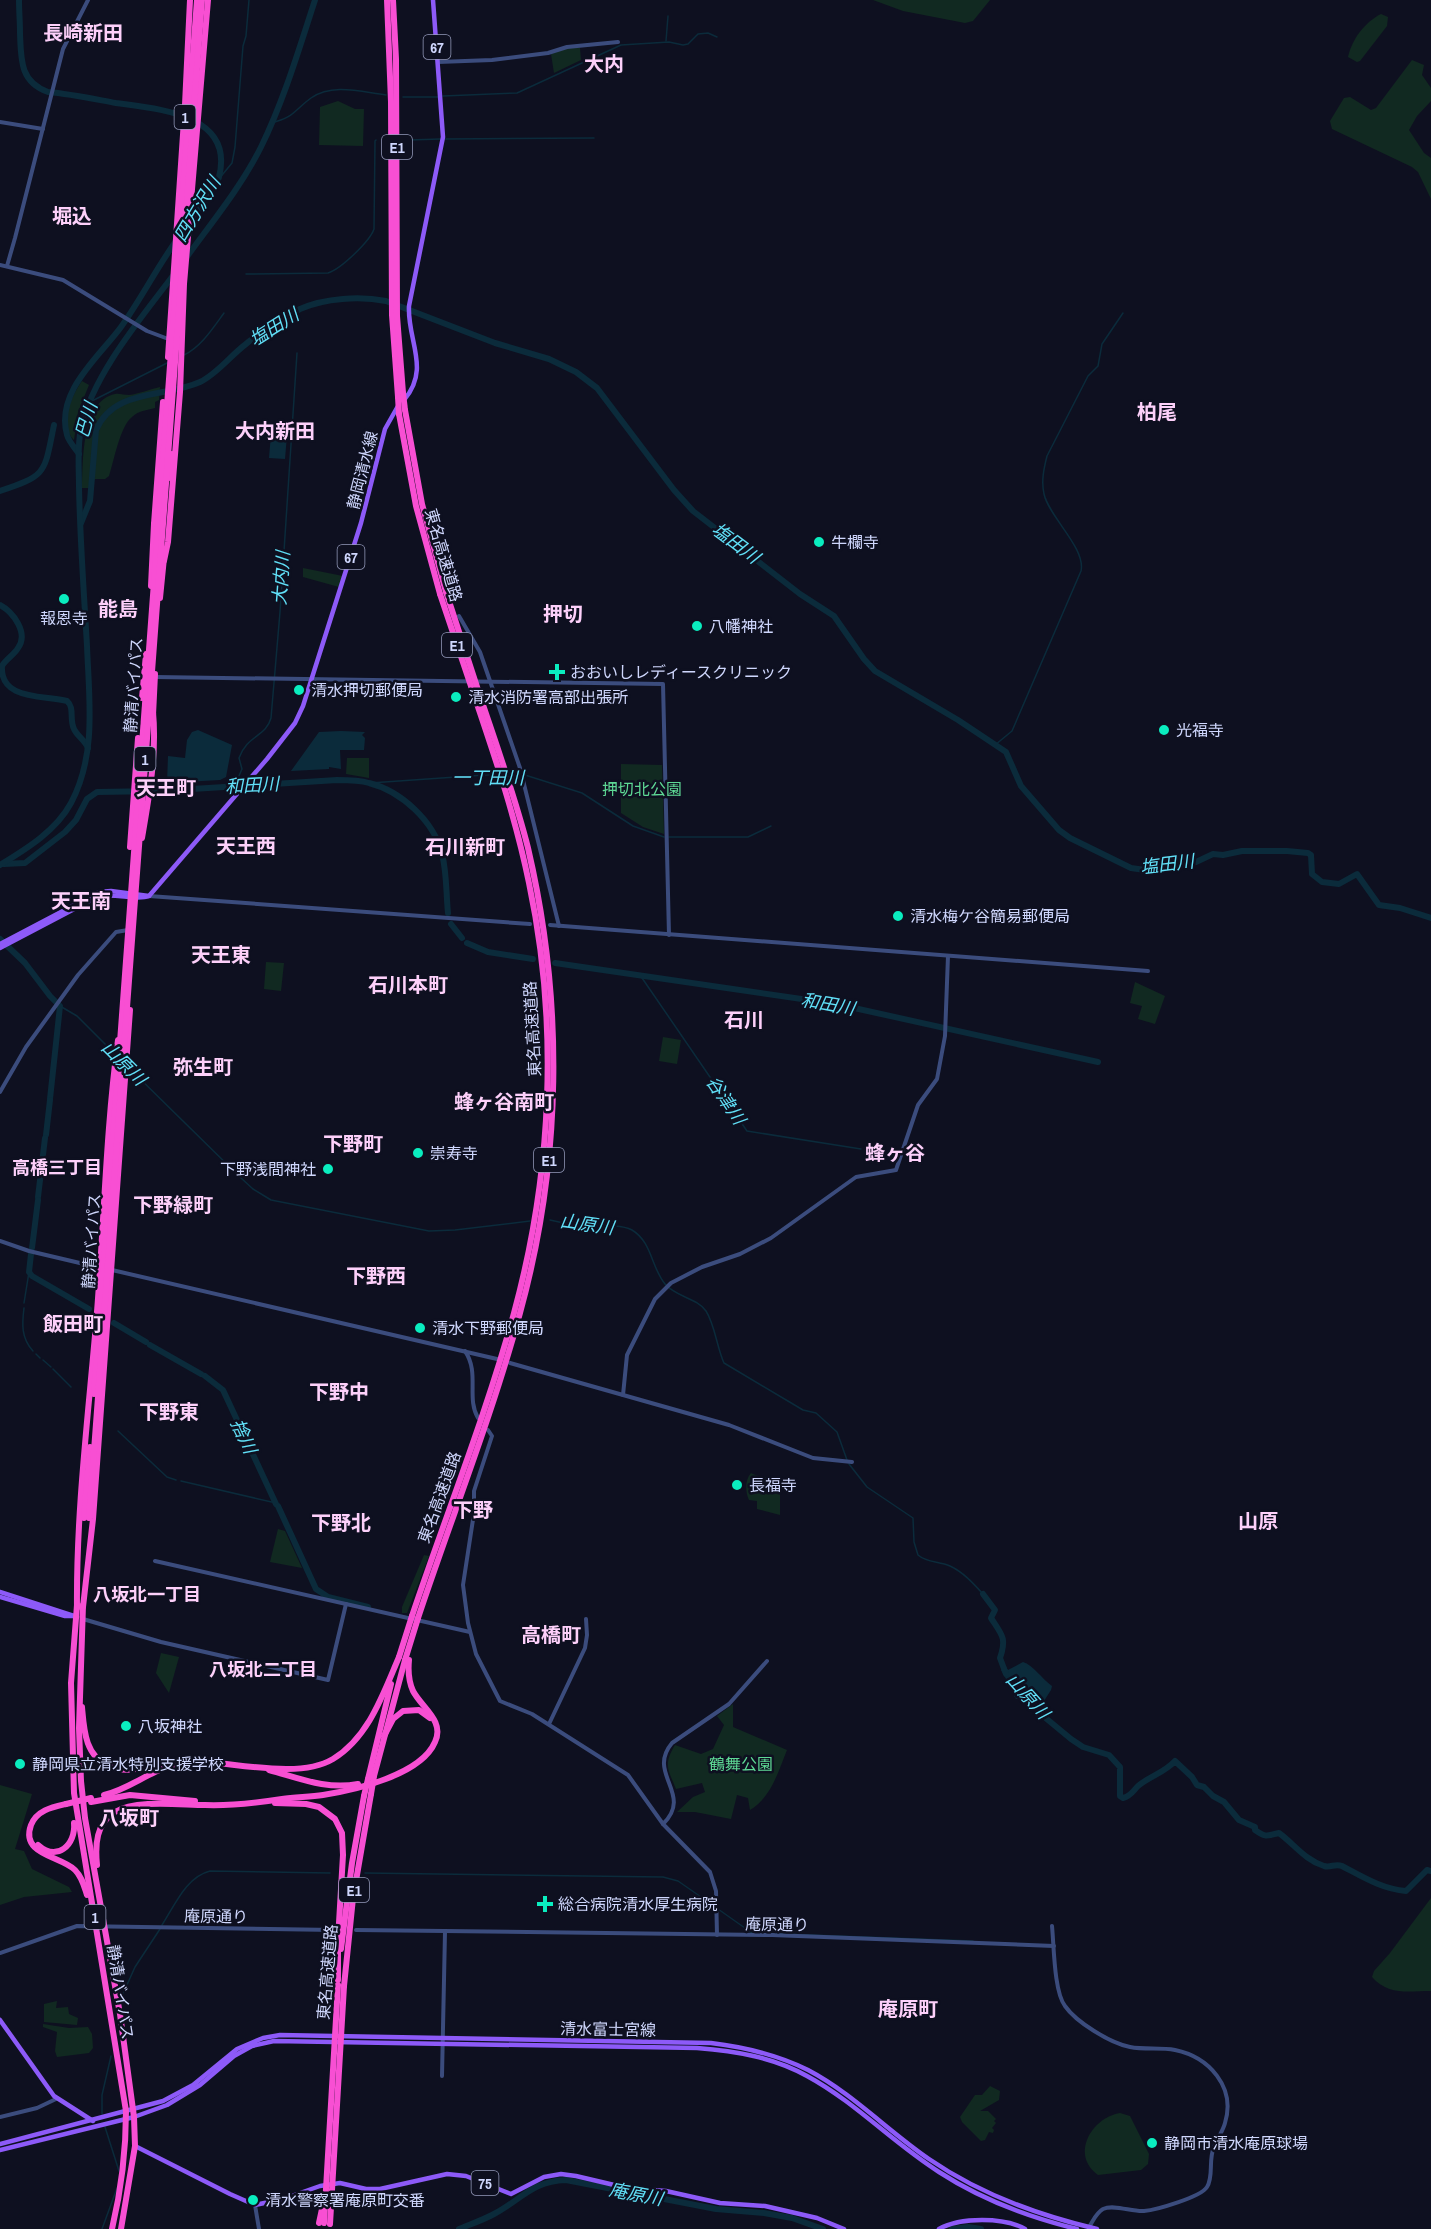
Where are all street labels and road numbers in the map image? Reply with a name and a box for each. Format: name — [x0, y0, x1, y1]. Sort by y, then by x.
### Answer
road number: 67 — [424, 35, 450, 59]
road number: 1 — [174, 105, 195, 129]
road number: E1 — [382, 135, 412, 159]
street label: 静岡清水線 — [342, 429, 382, 511]
street label: 東名高速道路 — [420, 506, 468, 604]
road number: 67 — [338, 545, 364, 569]
road number: E1 — [442, 633, 472, 657]
street label: 静清バイパス — [119, 637, 147, 733]
road number: 1 — [134, 747, 156, 771]
street label: 東名高速道路 — [519, 980, 545, 1078]
road number: E1 — [534, 1148, 564, 1172]
street label: 静清バイパス — [77, 1193, 105, 1289]
street label: 東名高速道路 — [412, 1448, 466, 1546]
road number: E1 — [339, 1878, 369, 1902]
street label: 庵原通り — [184, 1904, 248, 1928]
road number: 1 — [84, 1905, 106, 1929]
street label: 庵原通り — [745, 1912, 809, 1936]
street label: 東名高速道路 — [312, 1923, 342, 2021]
street label: 静清バイパス — [103, 1943, 139, 2041]
street label: 清水富士宮線 — [560, 2017, 656, 2041]
road number: 75 — [472, 2171, 498, 2195]

